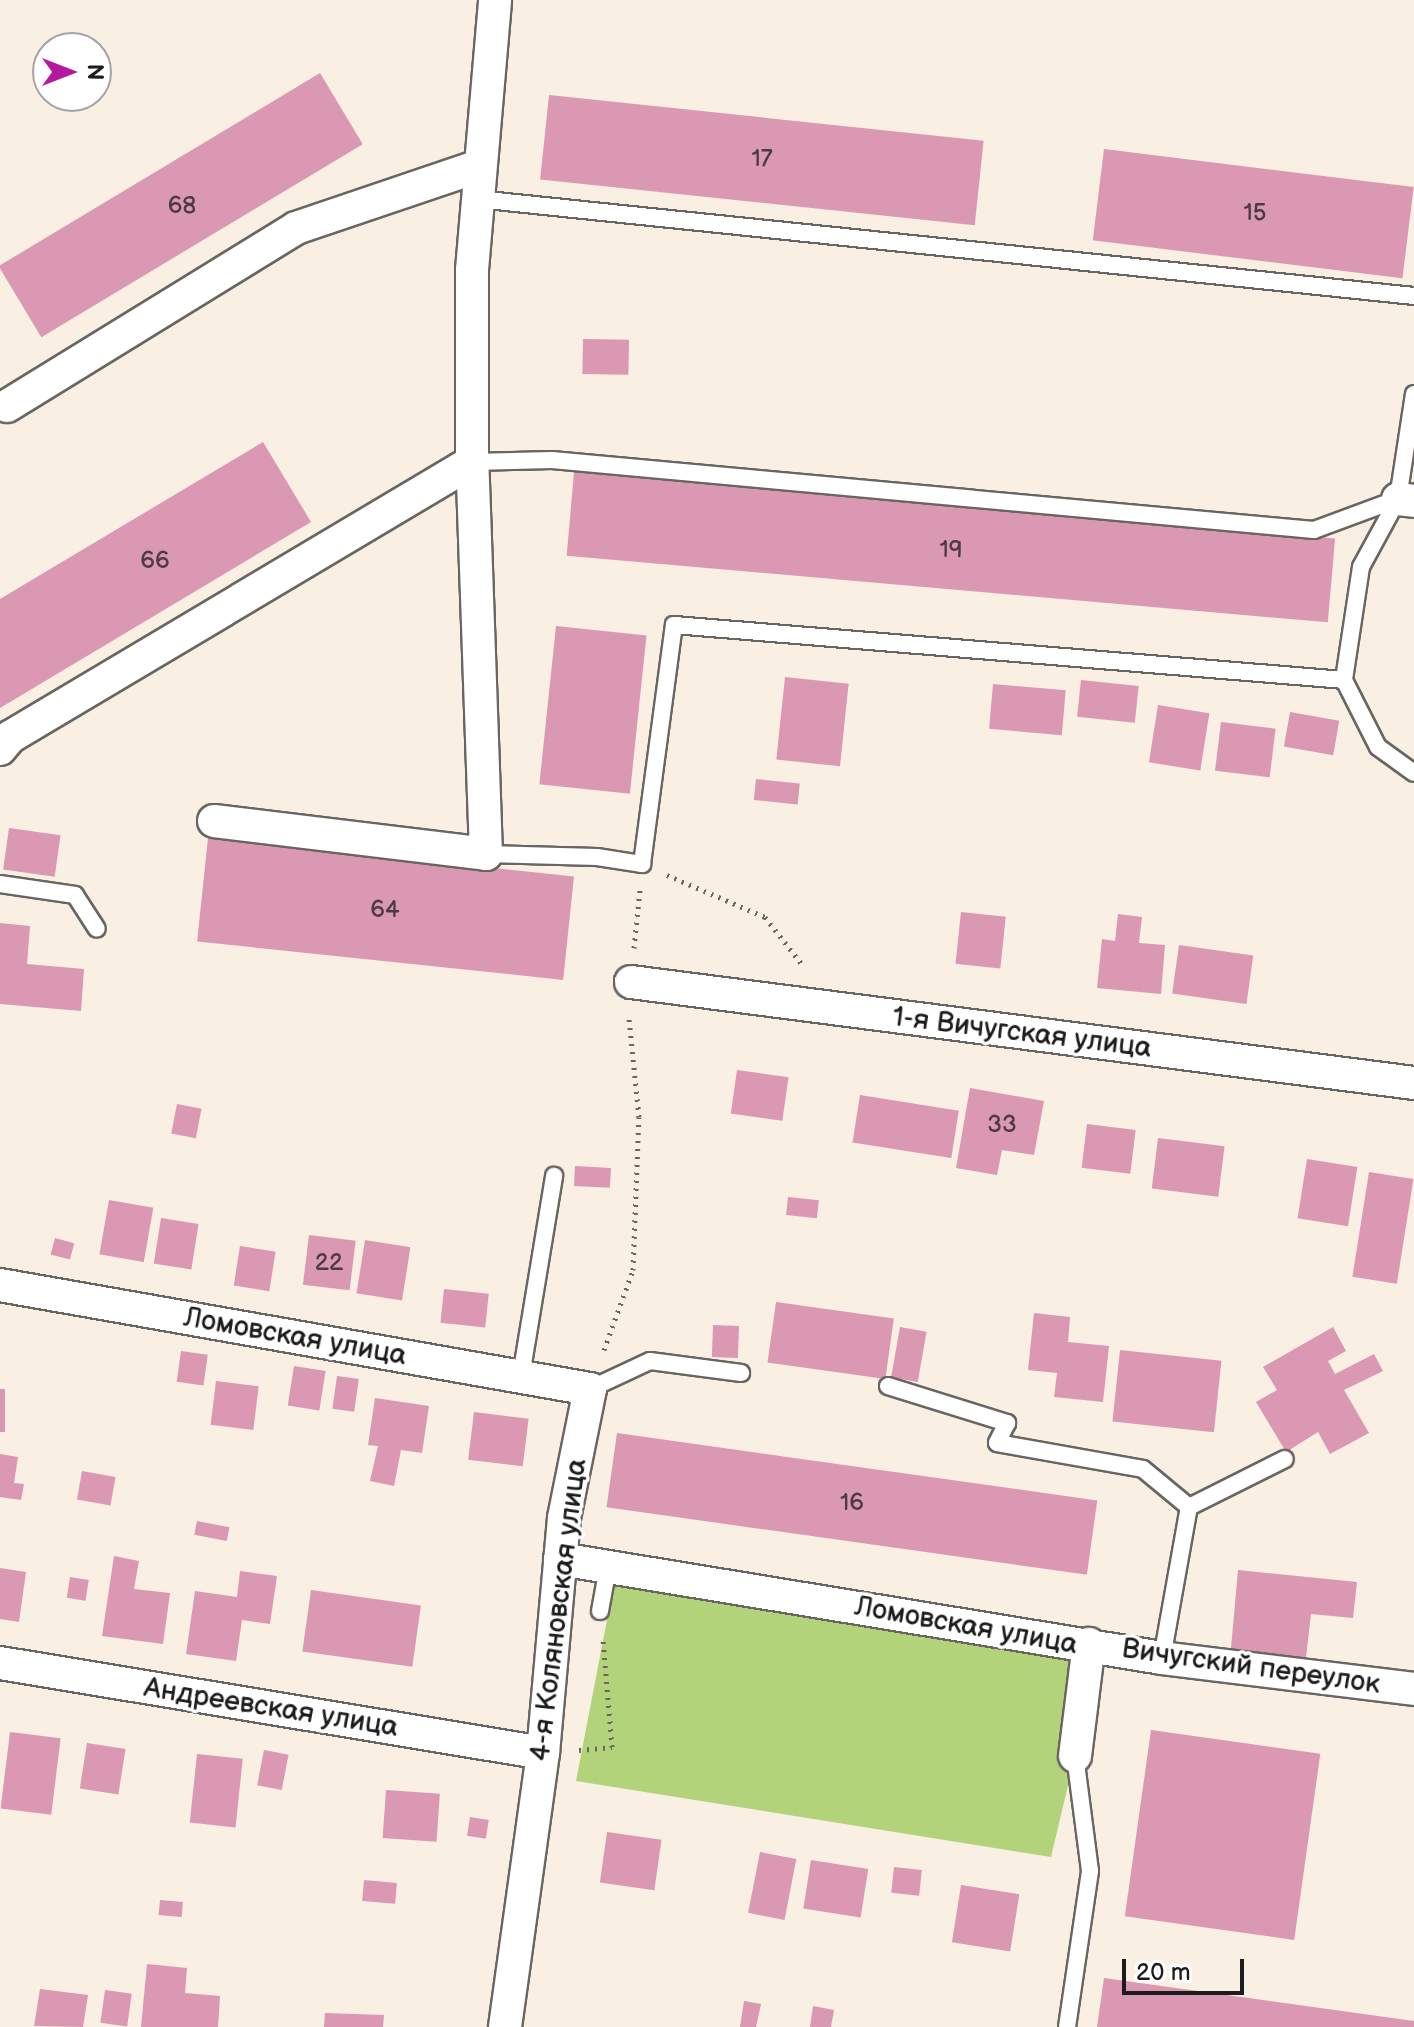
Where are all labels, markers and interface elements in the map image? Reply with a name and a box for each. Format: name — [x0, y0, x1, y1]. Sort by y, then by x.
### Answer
north arrow — [32, 32, 112, 112]
text: N — [81, 64, 108, 80]
house number: 17 — [751, 145, 773, 173]
house number: 68 — [168, 192, 196, 220]
house number: 15 — [1243, 199, 1267, 227]
house number: 19 — [939, 536, 963, 564]
house number: 66 — [140, 547, 170, 575]
house number: 64 — [370, 896, 400, 924]
street label: 1-я Вичугская улица — [891, 1000, 1153, 1066]
house number: 33 — [987, 1111, 1017, 1139]
house number: 22 — [315, 1249, 343, 1277]
street label: Ломовская улица — [181, 1301, 409, 1373]
street label: 4-я Коляновская улица — [524, 1457, 594, 1763]
house number: 16 — [840, 1489, 864, 1517]
street label: Ломовская улица — [852, 1590, 1080, 1662]
street label: Вичугский переулок — [1120, 1632, 1382, 1702]
street label: Андреевская улица — [142, 1671, 400, 1745]
scale bar — [1126, 1943, 1248, 1993]
text: 20 m — [1136, 1958, 1191, 1987]

